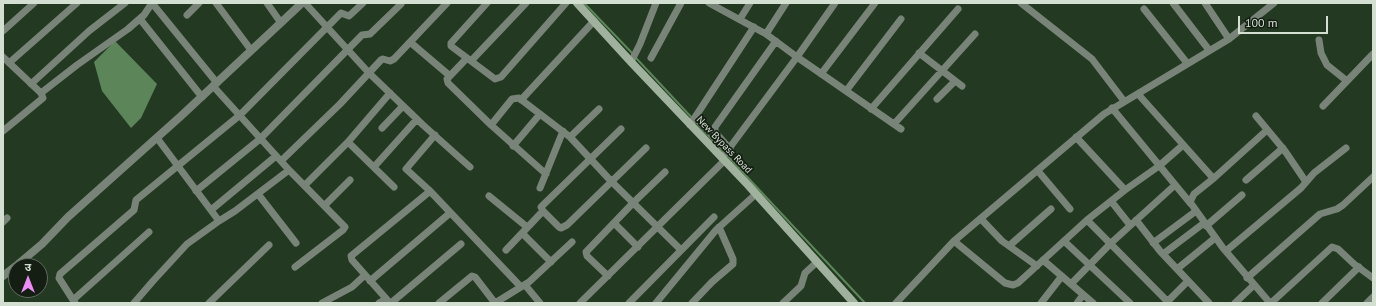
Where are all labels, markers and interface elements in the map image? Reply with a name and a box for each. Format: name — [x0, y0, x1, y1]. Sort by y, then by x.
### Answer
scale bar — [1240, 8, 1330, 34]
text: 100 m — [1245, 15, 1278, 30]
street label: New Bypass Road — [694, 114, 754, 176]
north arrow — [8, 258, 48, 298]
text: उ — [25, 260, 31, 274]

